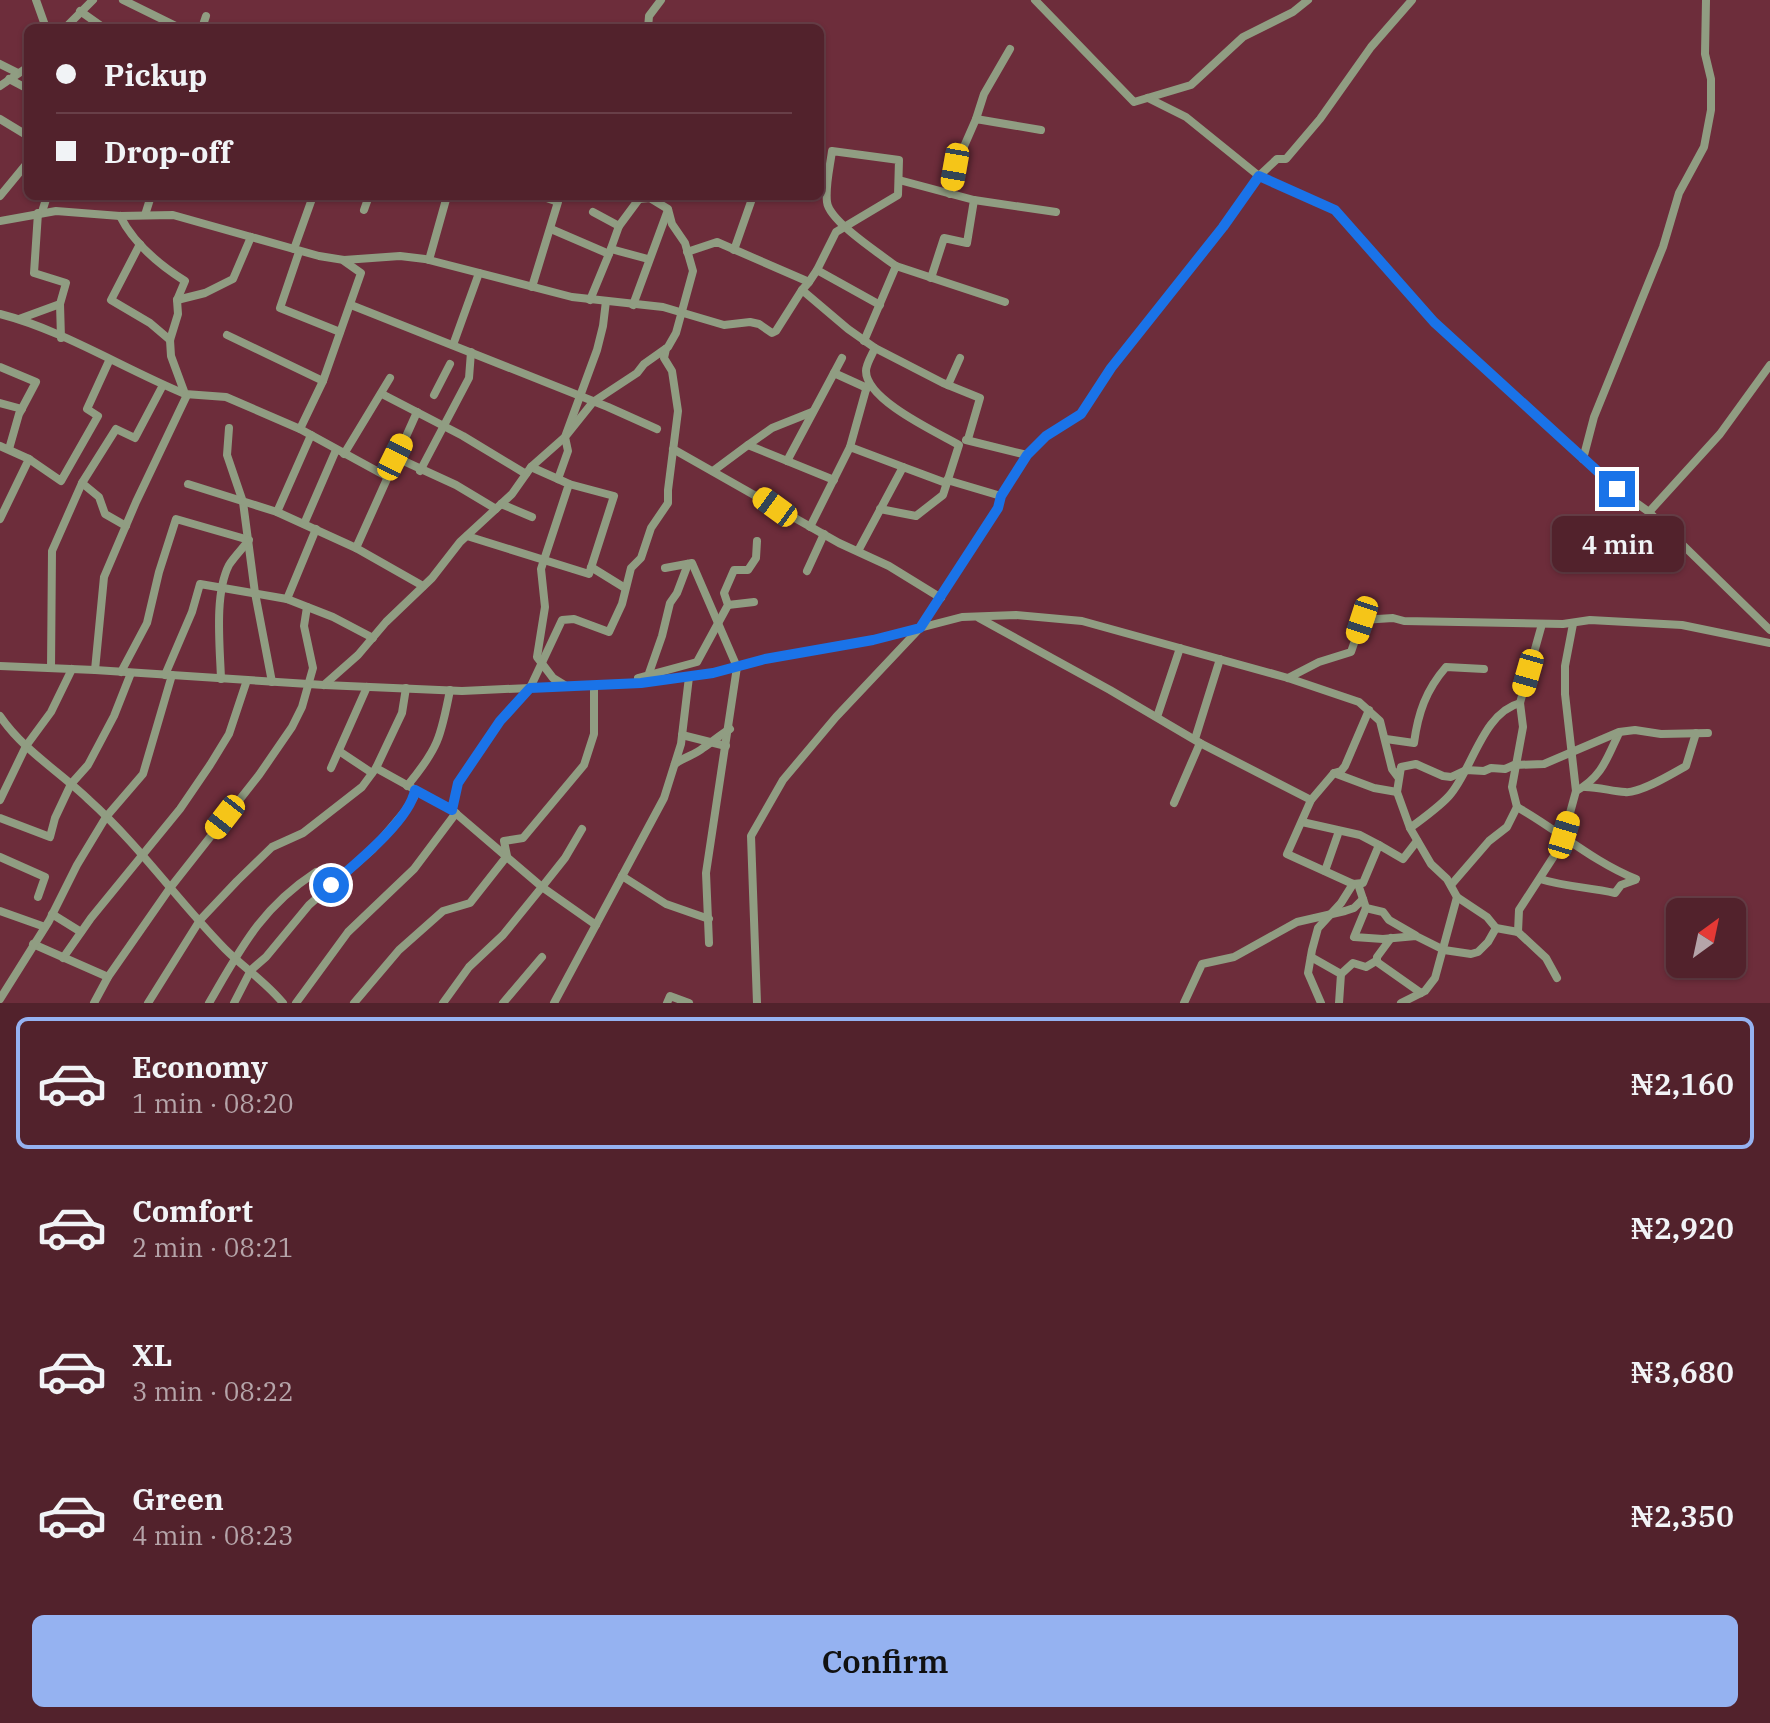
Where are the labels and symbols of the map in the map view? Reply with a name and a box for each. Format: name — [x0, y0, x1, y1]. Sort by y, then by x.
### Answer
car — [939, 141, 971, 193]
car — [374, 430, 416, 484]
route end — [1599, 471, 1635, 507]
car — [749, 483, 801, 531]
callout: 4 min — [1551, 517, 1683, 573]
car — [1343, 593, 1381, 647]
car — [1510, 647, 1546, 699]
car — [201, 791, 249, 843]
car — [1546, 809, 1582, 861]
route start — [313, 867, 349, 903]
north arrow — [1666, 898, 1746, 978]

